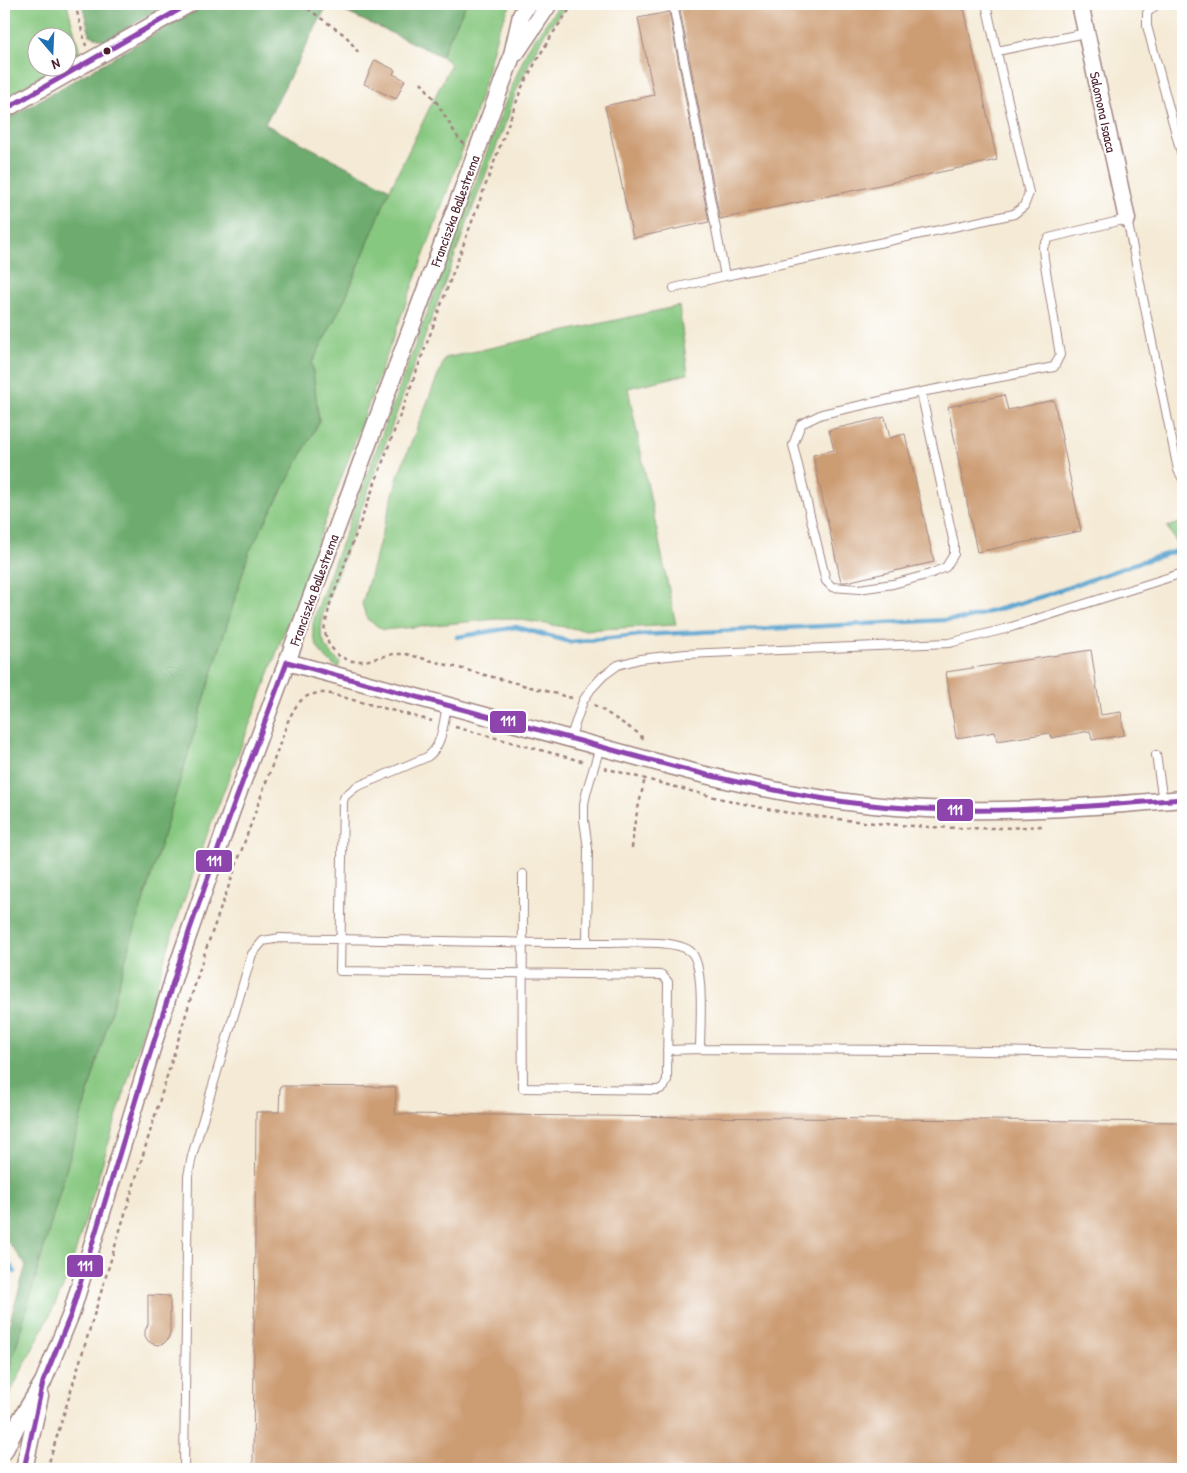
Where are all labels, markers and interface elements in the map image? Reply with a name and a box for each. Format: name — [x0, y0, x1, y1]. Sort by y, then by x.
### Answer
north arrow — [28, 28, 78, 78]
unlabelled marker — [102, 46, 112, 56]
text: N — [49, 55, 63, 75]
street label: Salomona Isaaca — [1086, 70, 1121, 154]
street label: Franciszka Ballestrema — [425, 152, 484, 270]
street label: Franciszka Ballestrema — [284, 531, 343, 649]
line badge: 111 — [489, 710, 527, 734]
text: 111 — [500, 711, 516, 730]
line badge: 111 — [936, 798, 974, 822]
text: 111 — [947, 800, 963, 819]
line badge: 111 — [195, 849, 233, 873]
text: 111 — [206, 851, 222, 870]
line badge: 111 — [66, 1254, 104, 1278]
text: 111 — [77, 1256, 93, 1275]

